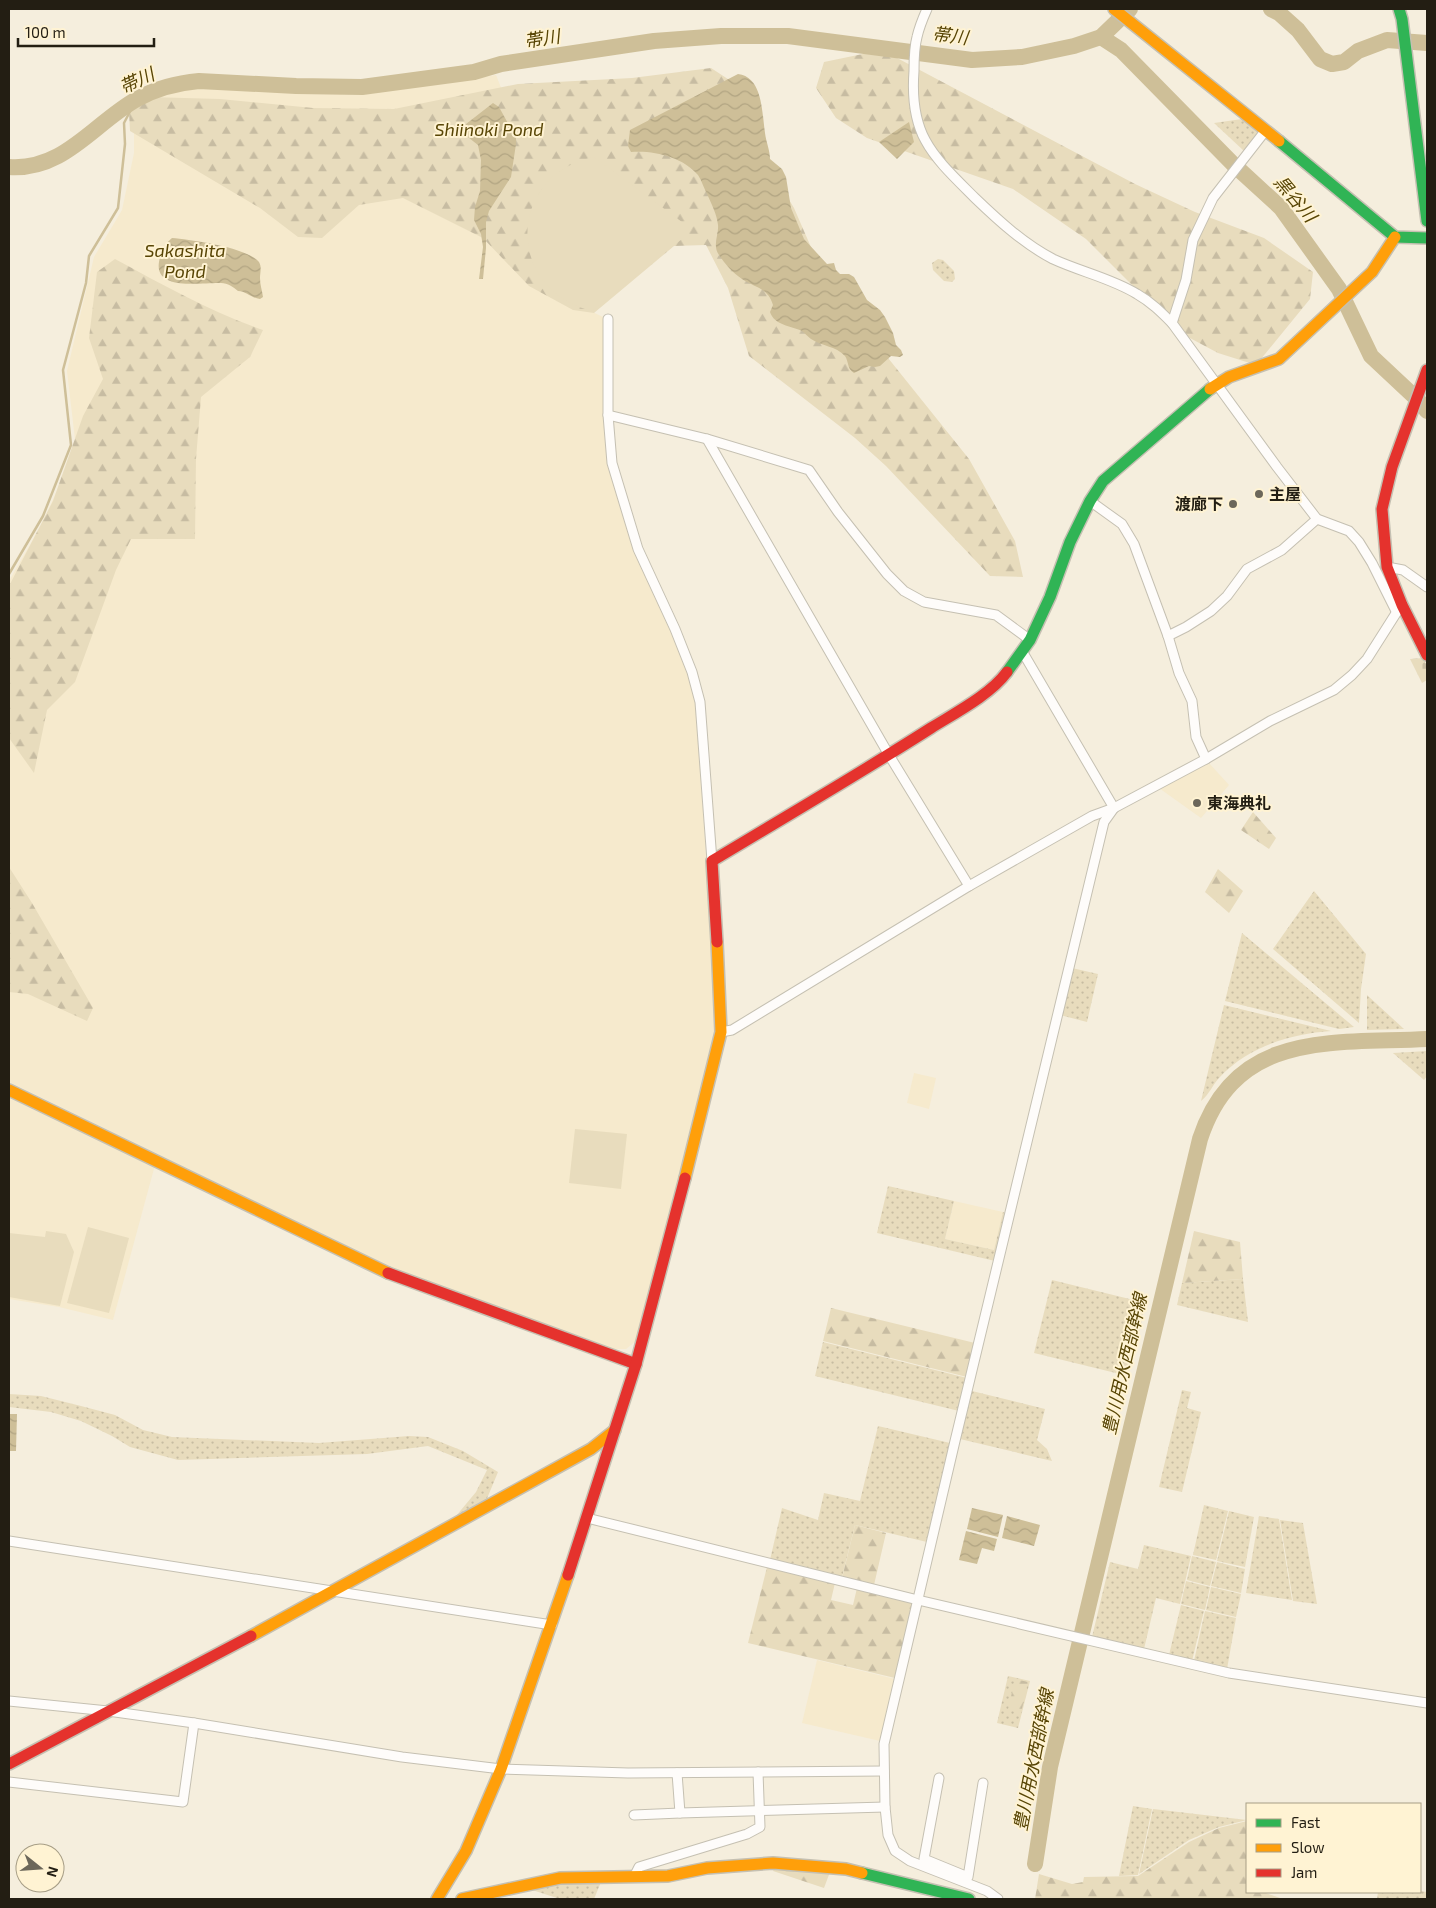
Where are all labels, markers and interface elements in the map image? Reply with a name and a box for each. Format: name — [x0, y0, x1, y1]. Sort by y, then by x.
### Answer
scale bar — [18, 15, 154, 47]
water label: 帯川 — [931, 22, 971, 48]
text: 100 m — [25, 23, 66, 41]
water label: 帯川 — [522, 24, 563, 52]
water label: 帯川 — [116, 62, 159, 98]
water label: Shiinoki Pond — [434, 118, 544, 140]
water label: 黒谷川 — [1270, 171, 1323, 228]
water label: Sakashita Pond — [144, 239, 226, 282]
place label: 主屋 — [1269, 484, 1301, 503]
marker: 主屋 — [1253, 488, 1265, 500]
place label: 渡廊下 — [1175, 494, 1223, 513]
marker: 渡廊下 — [1227, 498, 1239, 510]
place label: 東海典礼 — [1207, 793, 1271, 812]
marker: 東海典礼 — [1191, 797, 1203, 809]
water label: 豊川用水西部幹線 — [1097, 1289, 1151, 1436]
water label: 豊川用水西部幹線 — [1008, 1685, 1058, 1833]
legend — [1246, 1803, 1421, 1893]
text: Fast — [1291, 1813, 1321, 1831]
text: Slow — [1291, 1838, 1325, 1856]
north arrow — [15, 1843, 65, 1893]
text: Jam — [1291, 1863, 1317, 1881]
text: N — [43, 1865, 63, 1879]

